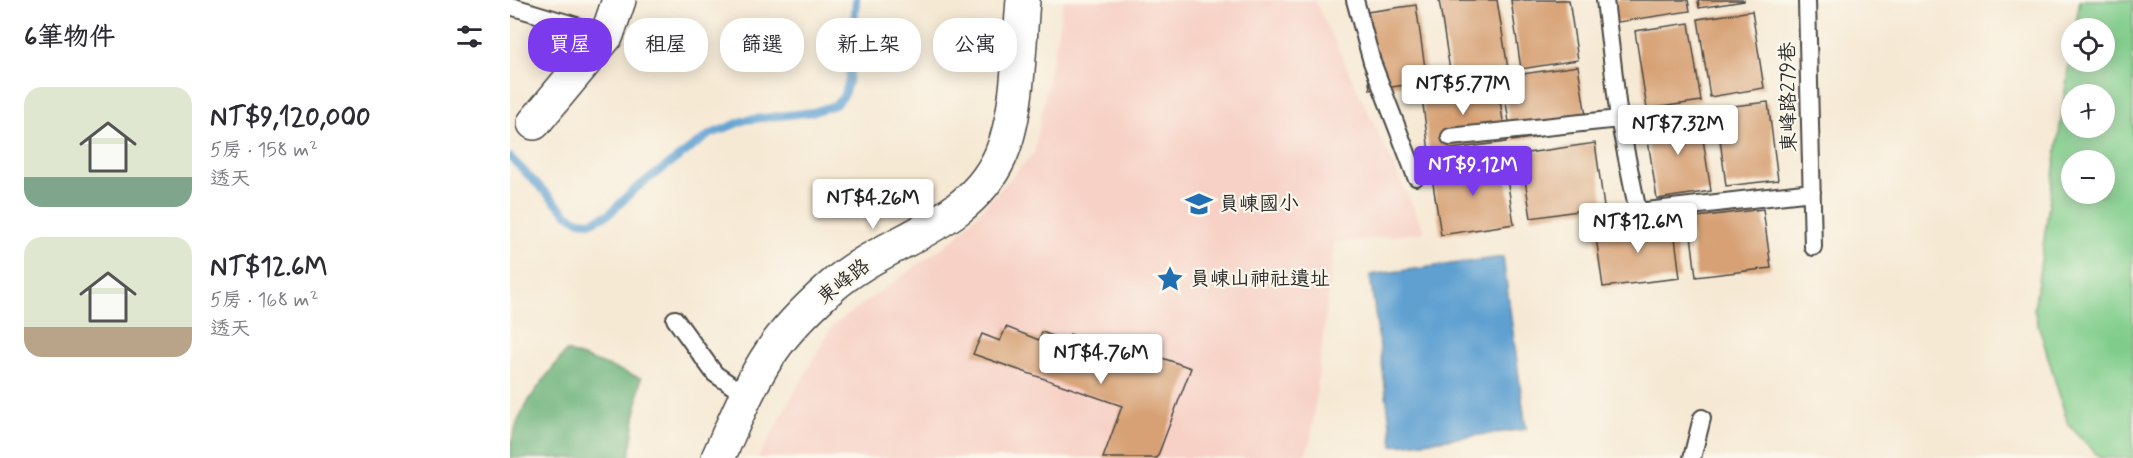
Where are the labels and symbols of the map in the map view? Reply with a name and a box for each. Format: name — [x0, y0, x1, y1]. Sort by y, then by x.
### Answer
street label: 東峰路279巷 — [1775, 41, 1803, 152]
pin: NT$5.77M — [1401, 65, 1525, 116]
pin: NT$7.32M — [1616, 105, 1740, 156]
pin: NT$9.12M — [1411, 146, 1535, 197]
pin: NT$4.26M — [811, 179, 935, 230]
school or university icon: 員崠國小 — [1184, 189, 1214, 219]
place label: 員崠國小 — [1219, 191, 1299, 218]
pin: NT$12.6M — [1576, 203, 1700, 254]
street label: 東峰路 — [812, 252, 877, 311]
place icon: 員崠山神社遺址 — [1155, 264, 1185, 294]
place label: 員崠山神社遺址 — [1190, 266, 1330, 293]
pin: NT$4.76M — [1039, 334, 1163, 385]

